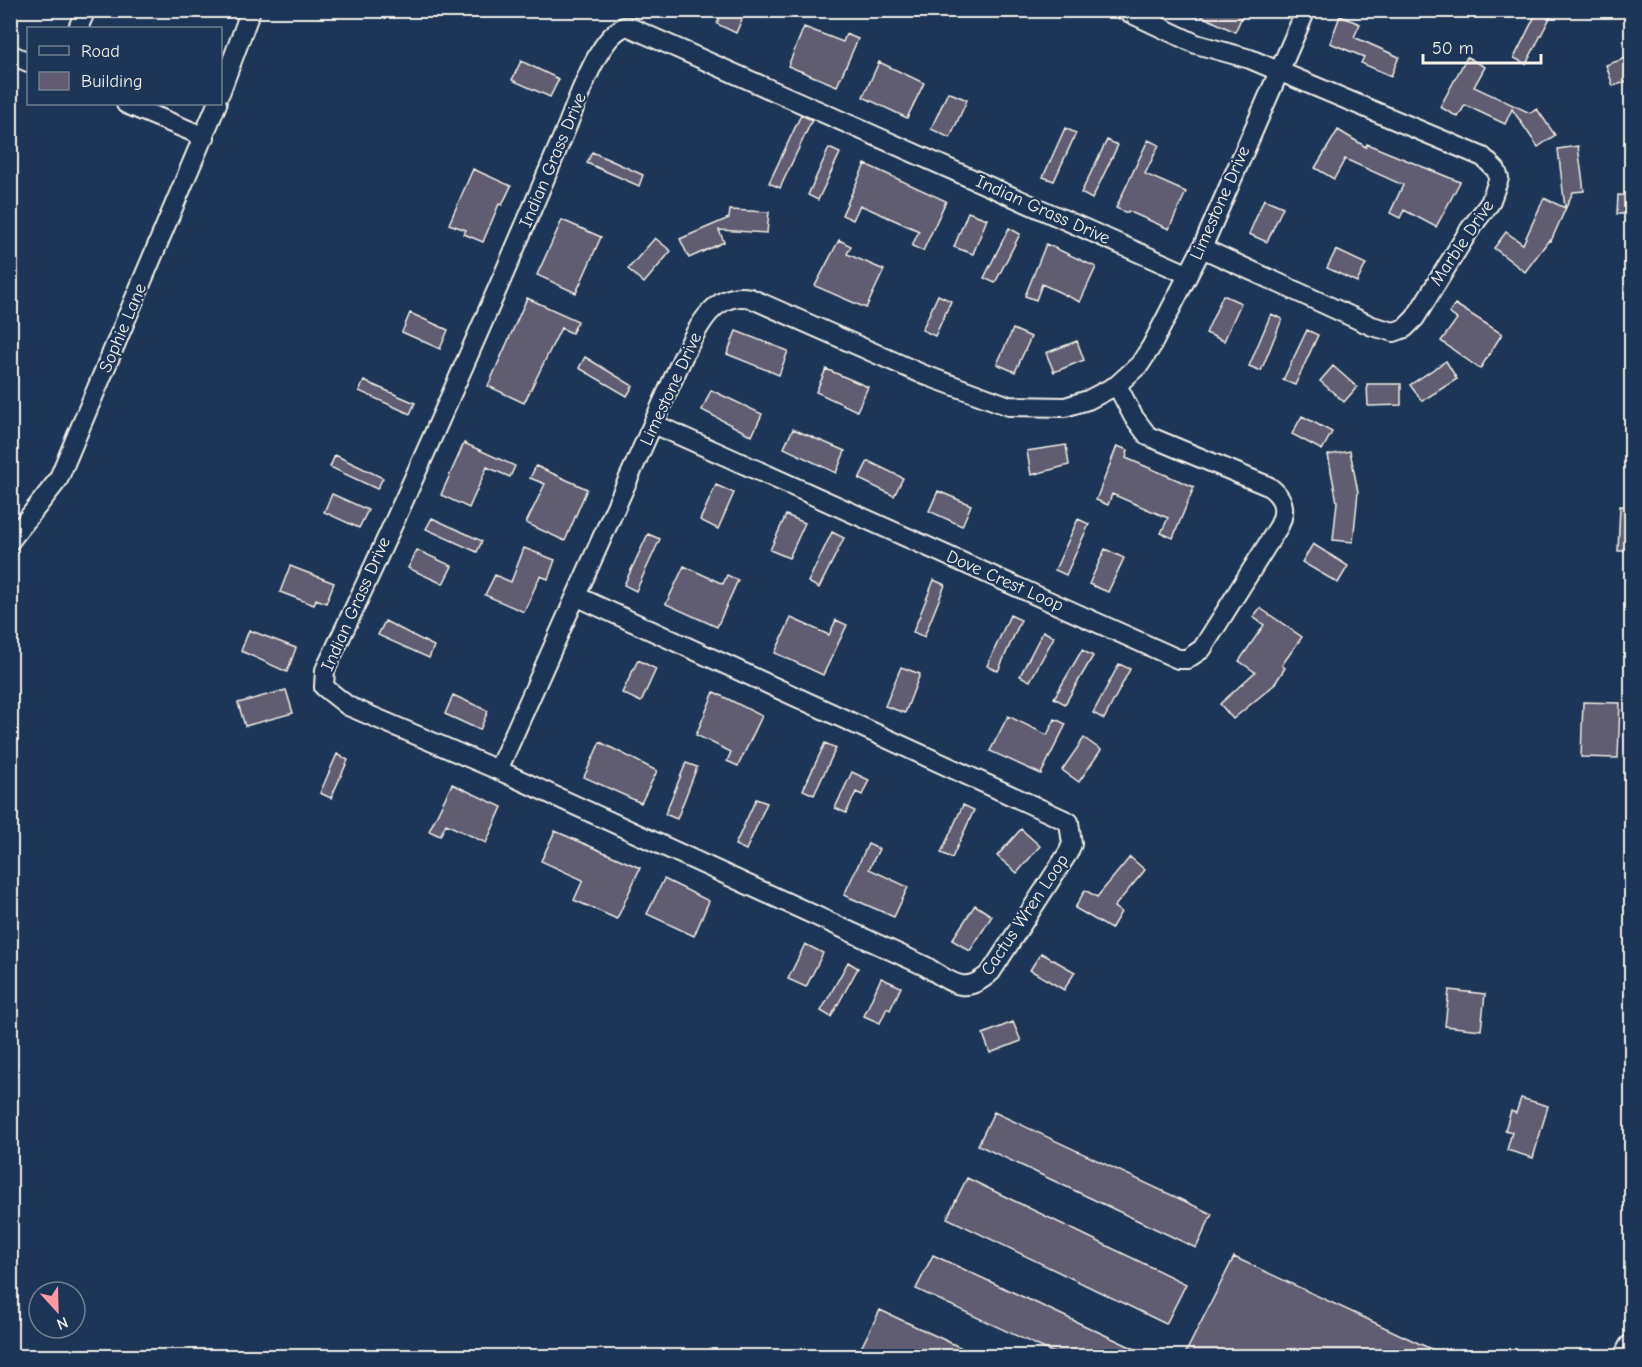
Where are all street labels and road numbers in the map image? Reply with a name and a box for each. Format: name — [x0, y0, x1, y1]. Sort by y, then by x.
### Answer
street label: Indian Grass Drive — [515, 89, 591, 231]
street label: Limestone Drive — [1186, 143, 1254, 263]
street label: Indian Grass Drive — [973, 171, 1113, 249]
street label: Marble Drive — [1426, 196, 1498, 290]
street label: Sophie Lane — [95, 280, 151, 376]
street label: Limestone Drive — [636, 329, 706, 449]
street label: Indian Grass Drive — [317, 534, 395, 674]
street label: Dove Crest Loop — [943, 546, 1067, 616]
street label: Cactus Wren Loop — [977, 850, 1073, 980]

